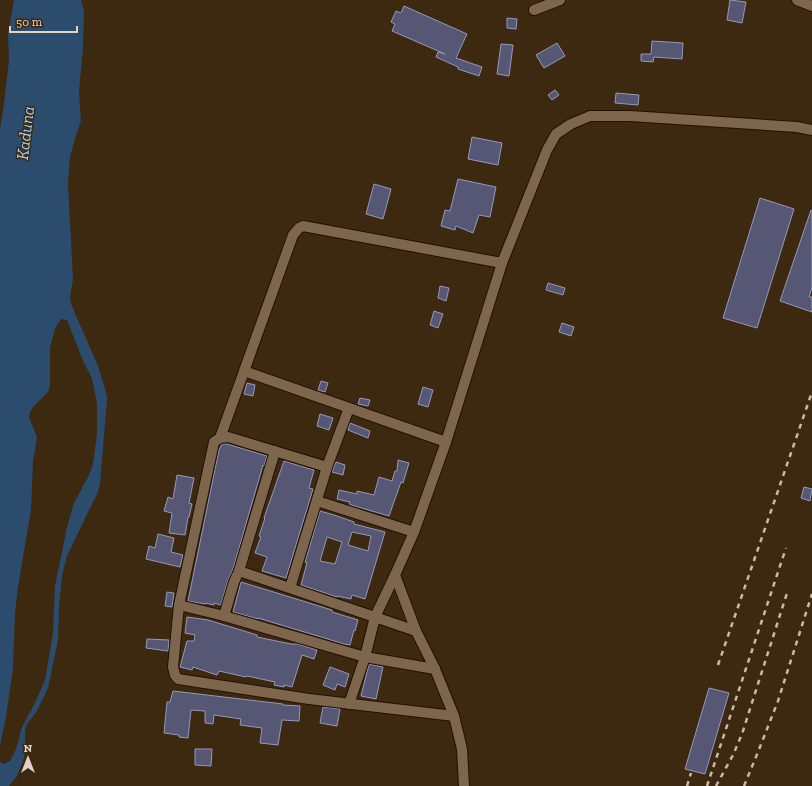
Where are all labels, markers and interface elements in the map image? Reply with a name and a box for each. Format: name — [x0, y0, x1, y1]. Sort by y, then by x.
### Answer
scale bar — [10, 8, 77, 34]
text: 50 m — [16, 15, 43, 29]
water label: Kaduna — [12, 105, 38, 161]
north arrow — [8, 738, 48, 778]
text: N — [24, 742, 33, 755]

